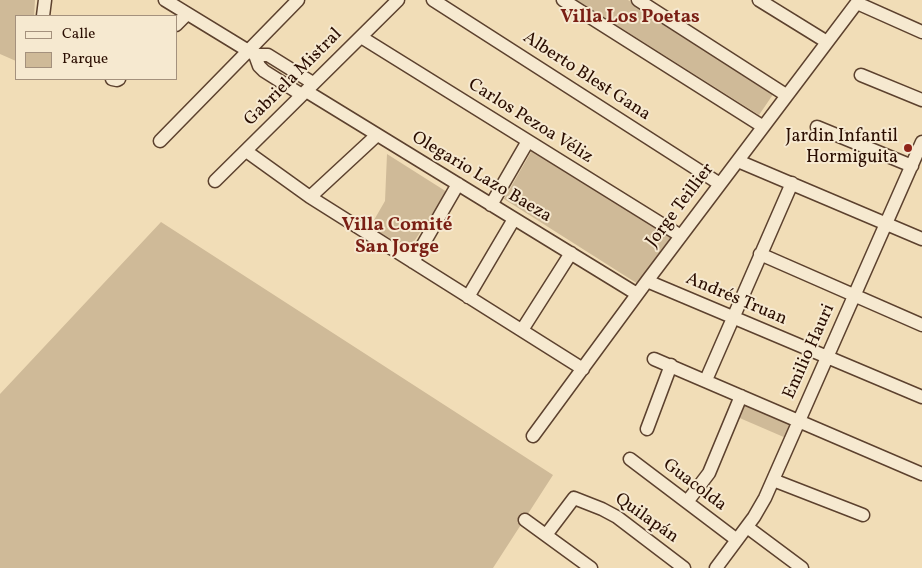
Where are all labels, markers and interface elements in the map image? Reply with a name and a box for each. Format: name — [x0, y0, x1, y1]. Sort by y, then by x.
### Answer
district label: Villa Los Poetas — [560, 8, 700, 30]
legend — [15, 15, 178, 80]
text: Calle — [62, 24, 95, 45]
street label: Gabriela Mistral — [241, 25, 347, 131]
street label: Alberto Blest Gana — [518, 28, 654, 126]
text: Parque — [62, 49, 108, 70]
street label: Carlos Pezoa Véliz — [464, 75, 596, 169]
place label: Jardin Infantil Hormiguita — [786, 127, 898, 170]
street label: Olegario Lazo Baeza — [407, 128, 555, 228]
marker: Jardin Infantil Hormiguita — [902, 142, 914, 154]
street label: Jorge Teillier — [642, 160, 720, 252]
district label: Villa Comité San Jorge — [341, 216, 453, 260]
street label: Andrés Truan — [682, 269, 790, 331]
street label: Emilio Hauri — [779, 301, 841, 403]
street label: Guacolda — [658, 455, 730, 517]
street label: Quilapán — [610, 489, 682, 549]

